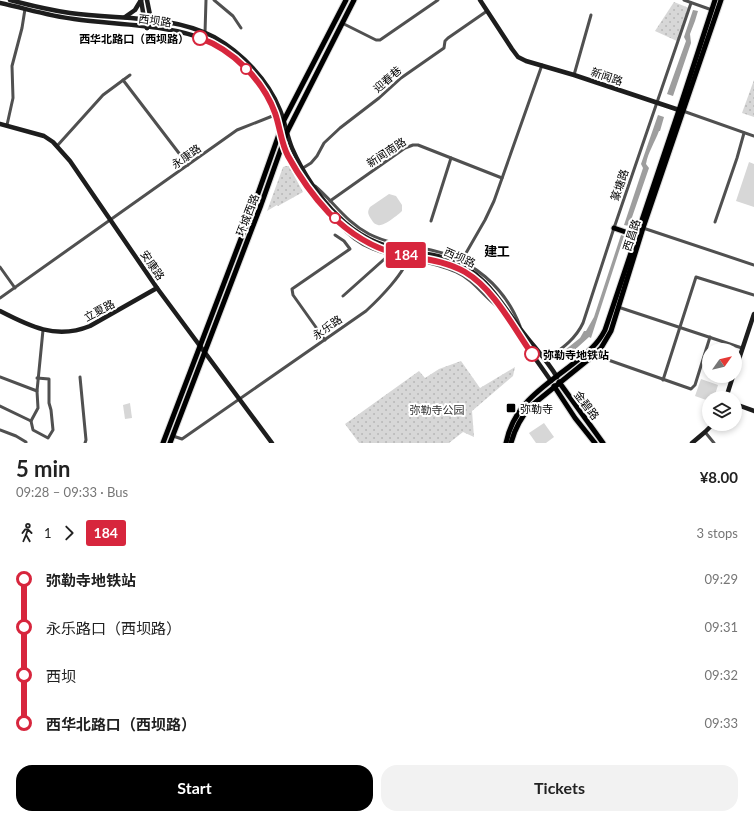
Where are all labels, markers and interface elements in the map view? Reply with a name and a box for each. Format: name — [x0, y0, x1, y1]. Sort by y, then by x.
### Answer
street label: 西坝路 — [138, 12, 172, 28]
marker: 西华北路口（西坝路） — [192, 30, 208, 46]
place label: 西华北路口（西坝路） — [79, 32, 189, 45]
unlabelled marker — [240, 63, 252, 75]
street label: 迎春巷 — [370, 63, 404, 95]
street label: 新闻路 — [589, 64, 625, 88]
street label: 新闻南路 — [364, 135, 408, 169]
street label: 永康路 — [169, 141, 203, 171]
street label: 篆塘路 — [607, 167, 631, 203]
street label: 环城西路 — [233, 192, 261, 238]
unlabelled marker — [329, 212, 341, 224]
street label: 西昌路 — [620, 217, 642, 253]
line badge: 184 — [383, 242, 429, 268]
district label: 建工 — [484, 243, 510, 259]
street label: 西坝路 — [442, 244, 478, 270]
text: 184 — [394, 246, 418, 263]
street label: 安康路 — [138, 248, 168, 282]
street label: 立夏路 — [81, 297, 117, 323]
street label: 永乐路 — [310, 312, 344, 342]
north arrow — [702, 343, 742, 383]
map controls — [702, 343, 742, 431]
marker: 弥勒寺地铁站 — [524, 346, 540, 362]
place label: 弥勒寺地铁站 — [543, 348, 609, 361]
street label: 金碧路 — [572, 388, 602, 422]
button: layers — [702, 391, 742, 431]
marker: 弥勒寺 — [505, 402, 517, 414]
place label: 弥勒寺 — [520, 402, 553, 415]
park label: 弥勒寺公园 — [410, 403, 465, 416]
text: 5 min — [16, 455, 71, 482]
text: ¥8.00 — [700, 468, 738, 486]
text: 09:28 – 09:33 · Bus — [16, 484, 128, 500]
icon: walk — [16, 522, 38, 544]
icon: forward — [58, 522, 80, 544]
text: 184 — [94, 524, 118, 541]
text: 1 — [44, 525, 52, 541]
text: 3 stops — [697, 525, 738, 541]
text: 弥勒寺地铁站 — [46, 571, 136, 589]
text: 09:29 — [705, 571, 738, 587]
text: 永乐路口（西坝路） — [46, 619, 181, 637]
text: 09:31 — [705, 619, 738, 635]
text: 西坝 — [46, 667, 76, 685]
text: 09:32 — [705, 667, 738, 683]
text: 西华北路口（西坝路） — [46, 715, 196, 733]
text: 09:33 — [705, 715, 738, 731]
button: Start — [16, 765, 373, 811]
button: Tickets — [381, 765, 738, 811]

